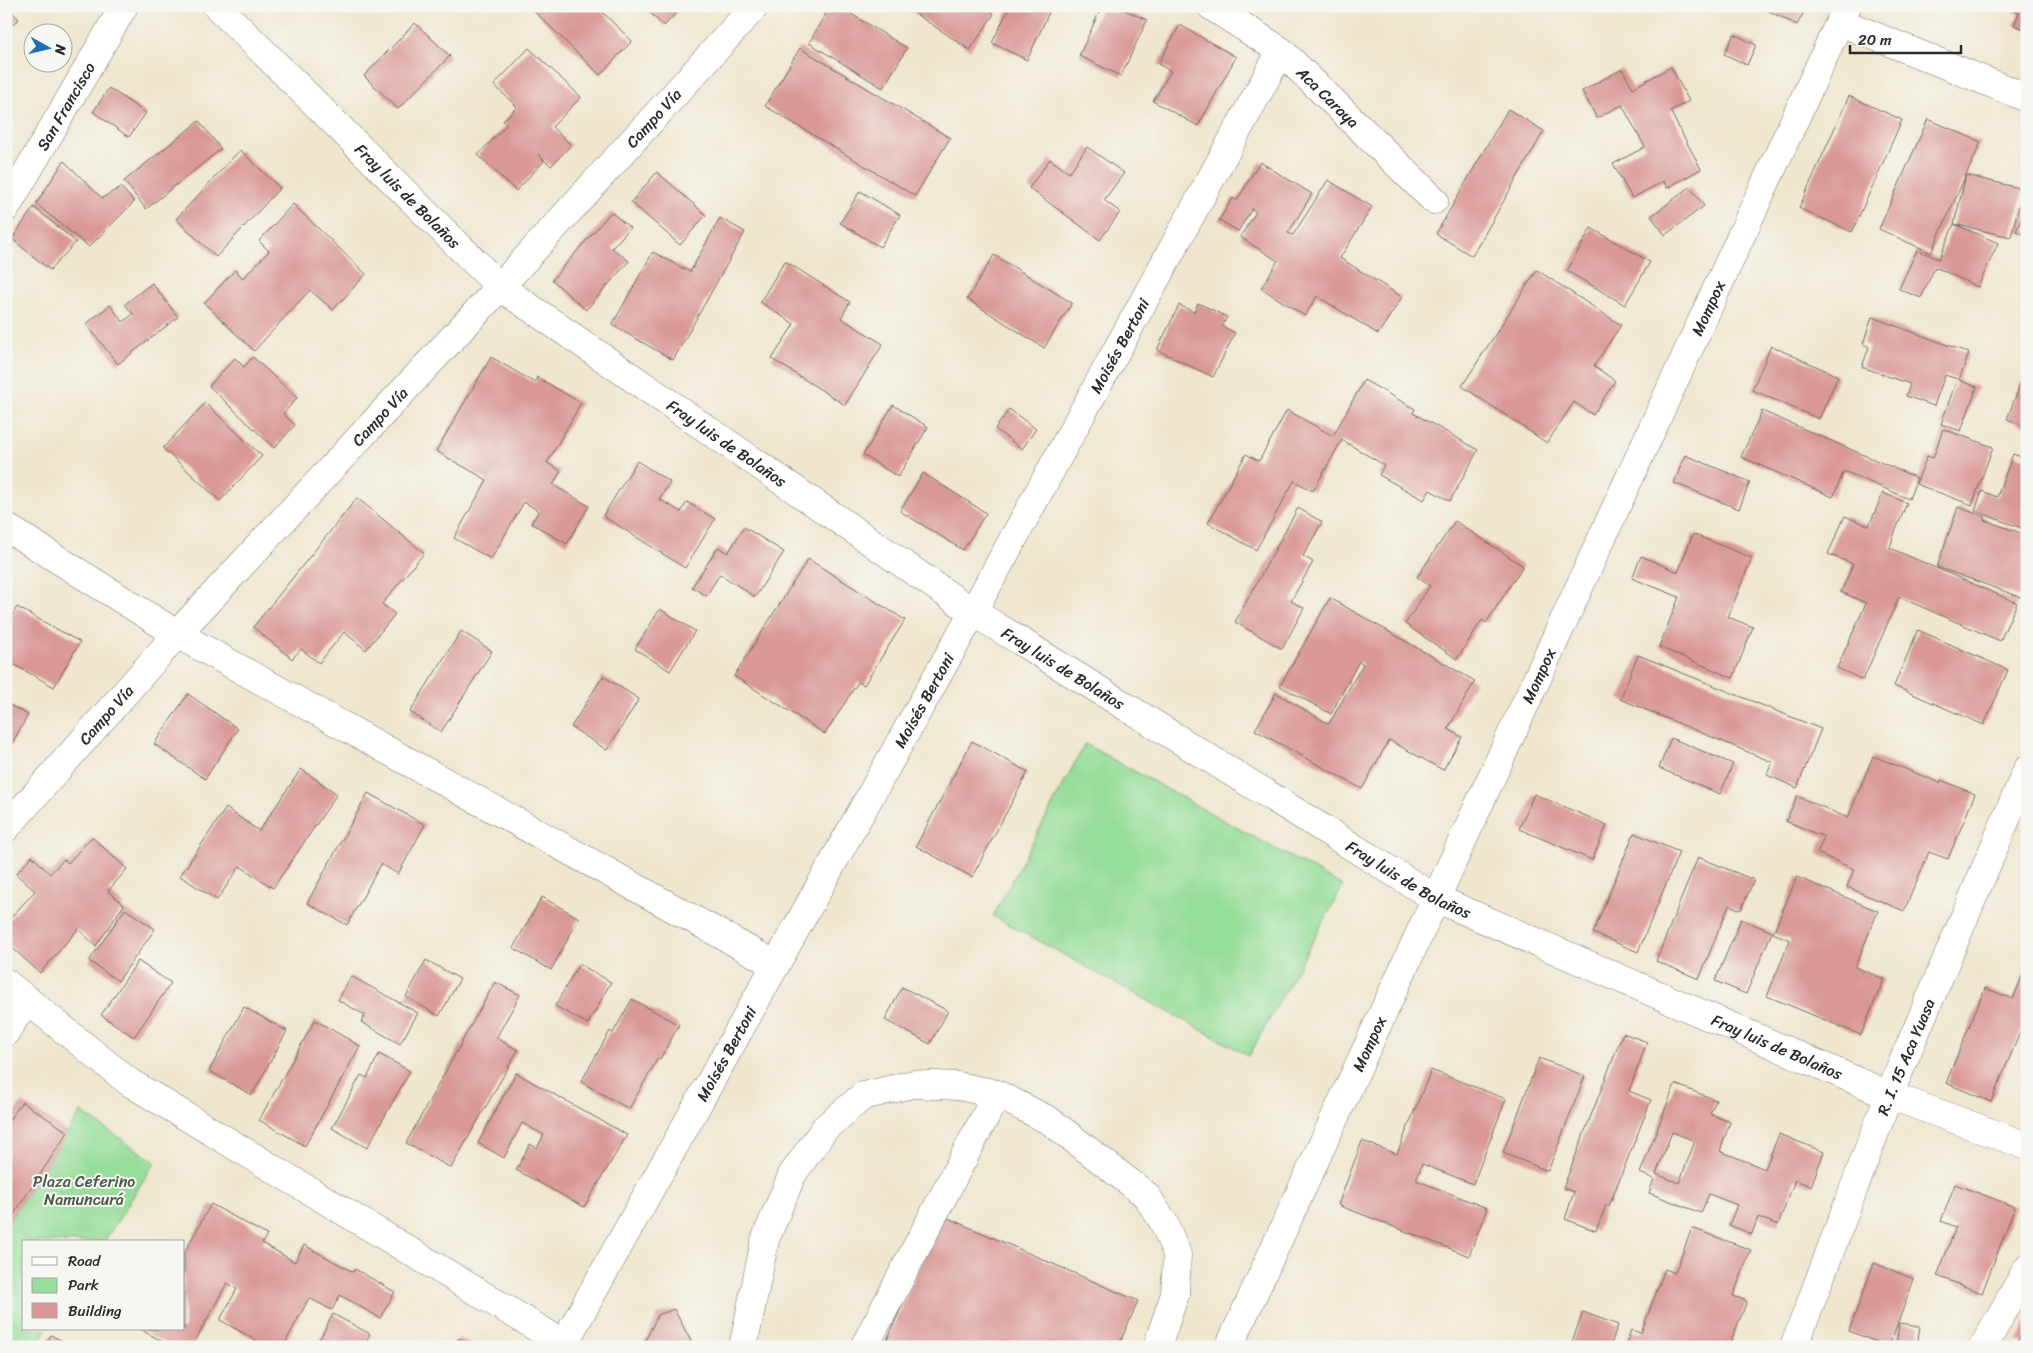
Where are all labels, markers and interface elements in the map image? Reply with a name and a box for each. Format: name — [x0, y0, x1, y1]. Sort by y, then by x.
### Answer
north arrow — [22, 22, 72, 72]
scale bar — [1850, 22, 1962, 54]
text: 20 m — [1858, 27, 1892, 53]
text: N — [47, 42, 74, 57]
street label: San Francisco — [28, 56, 103, 156]
street label: Aca Caraya — [1289, 58, 1367, 135]
street label: Campo Vía — [618, 81, 689, 155]
street label: Fray luis de Bolaños — [348, 136, 468, 256]
street label: Mompox — [1682, 275, 1734, 341]
street label: Moisés Bertoni — [1081, 292, 1158, 399]
street label: Campo Vía — [344, 380, 415, 453]
street label: Fray luis de Bolaños — [661, 391, 794, 495]
street label: Fray luis de Bolaños — [996, 619, 1131, 718]
street label: Mompox — [1513, 643, 1564, 708]
street label: Moisés Bertoni — [885, 647, 962, 753]
street label: Campo Vía — [71, 678, 141, 752]
street label: Fray luis de Bolaños — [1340, 832, 1477, 927]
street label: R. I. 15 Aca Yuasa — [1868, 993, 1943, 1120]
street label: Moisés Bertoni — [688, 1000, 765, 1107]
street label: Fray luis de Bolaños — [1707, 1005, 1848, 1088]
street label: Mompox — [1343, 1010, 1394, 1076]
park label: Plaza Ceferino Namuncurá — [33, 1167, 135, 1214]
legend — [22, 1240, 185, 1330]
text: Road — [68, 1248, 101, 1274]
text: Park — [68, 1272, 99, 1298]
text: Building — [68, 1298, 122, 1324]

